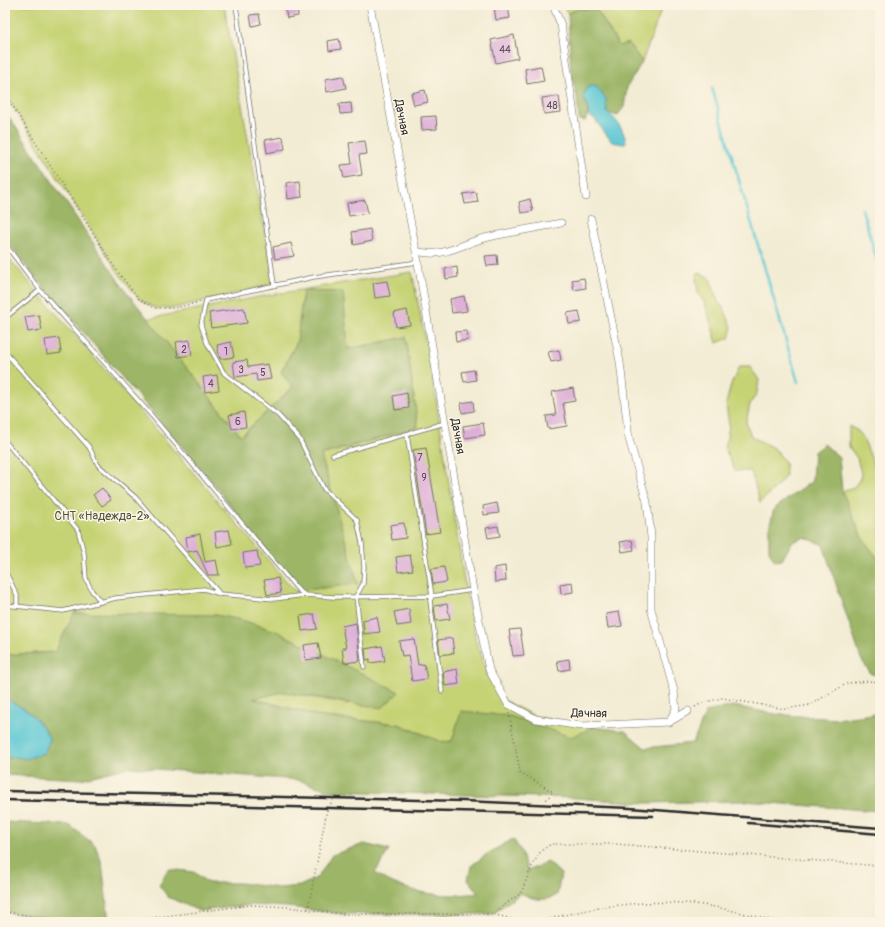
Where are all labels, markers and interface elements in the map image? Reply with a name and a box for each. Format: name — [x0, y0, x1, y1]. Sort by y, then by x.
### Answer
house number: 44 — [499, 44, 511, 56]
street label: Дачная — [391, 97, 412, 137]
house number: 48 — [547, 100, 557, 112]
house number: 2 — [181, 344, 187, 356]
house number: 1 — [224, 346, 228, 358]
house number: 3 — [238, 364, 244, 376]
house number: 5 — [260, 367, 266, 379]
house number: 4 — [208, 378, 214, 390]
house number: 6 — [235, 416, 241, 428]
street label: Дачная — [447, 416, 468, 455]
house number: 7 — [417, 452, 423, 464]
house number: 9 — [421, 472, 427, 484]
park label: СНТ «Надежда-2» — [55, 509, 149, 524]
street label: Дачная — [570, 706, 607, 721]

